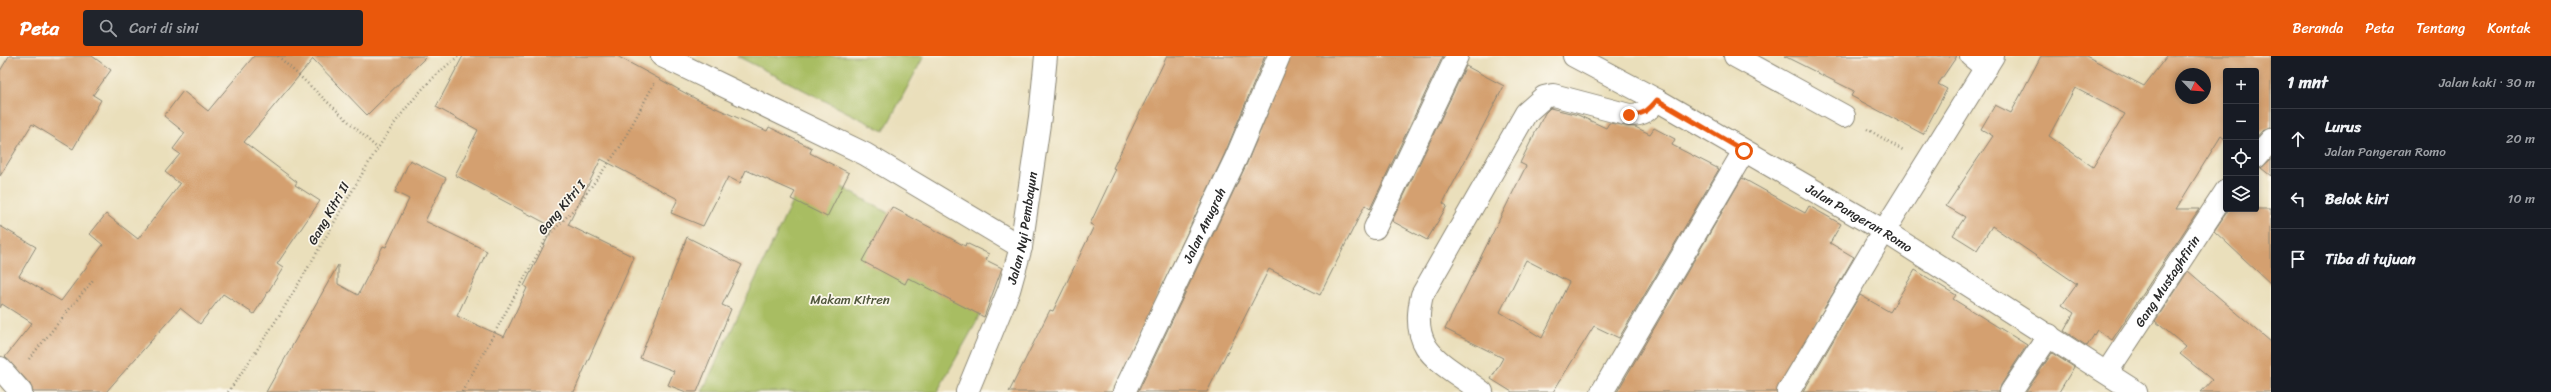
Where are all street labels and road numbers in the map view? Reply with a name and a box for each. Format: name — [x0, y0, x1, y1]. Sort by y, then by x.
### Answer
street label: Jalan Nyi Pembayun — [1000, 170, 1044, 288]
street label: Gang Kitri I — [531, 174, 592, 240]
street label: Gang Kitri II — [301, 177, 356, 249]
street label: Jalan Pangeran Romo — [1800, 177, 1918, 259]
street label: Jalan Anugrah — [1176, 184, 1232, 268]
street label: Gang Mustaghfirin — [2129, 230, 2206, 332]

